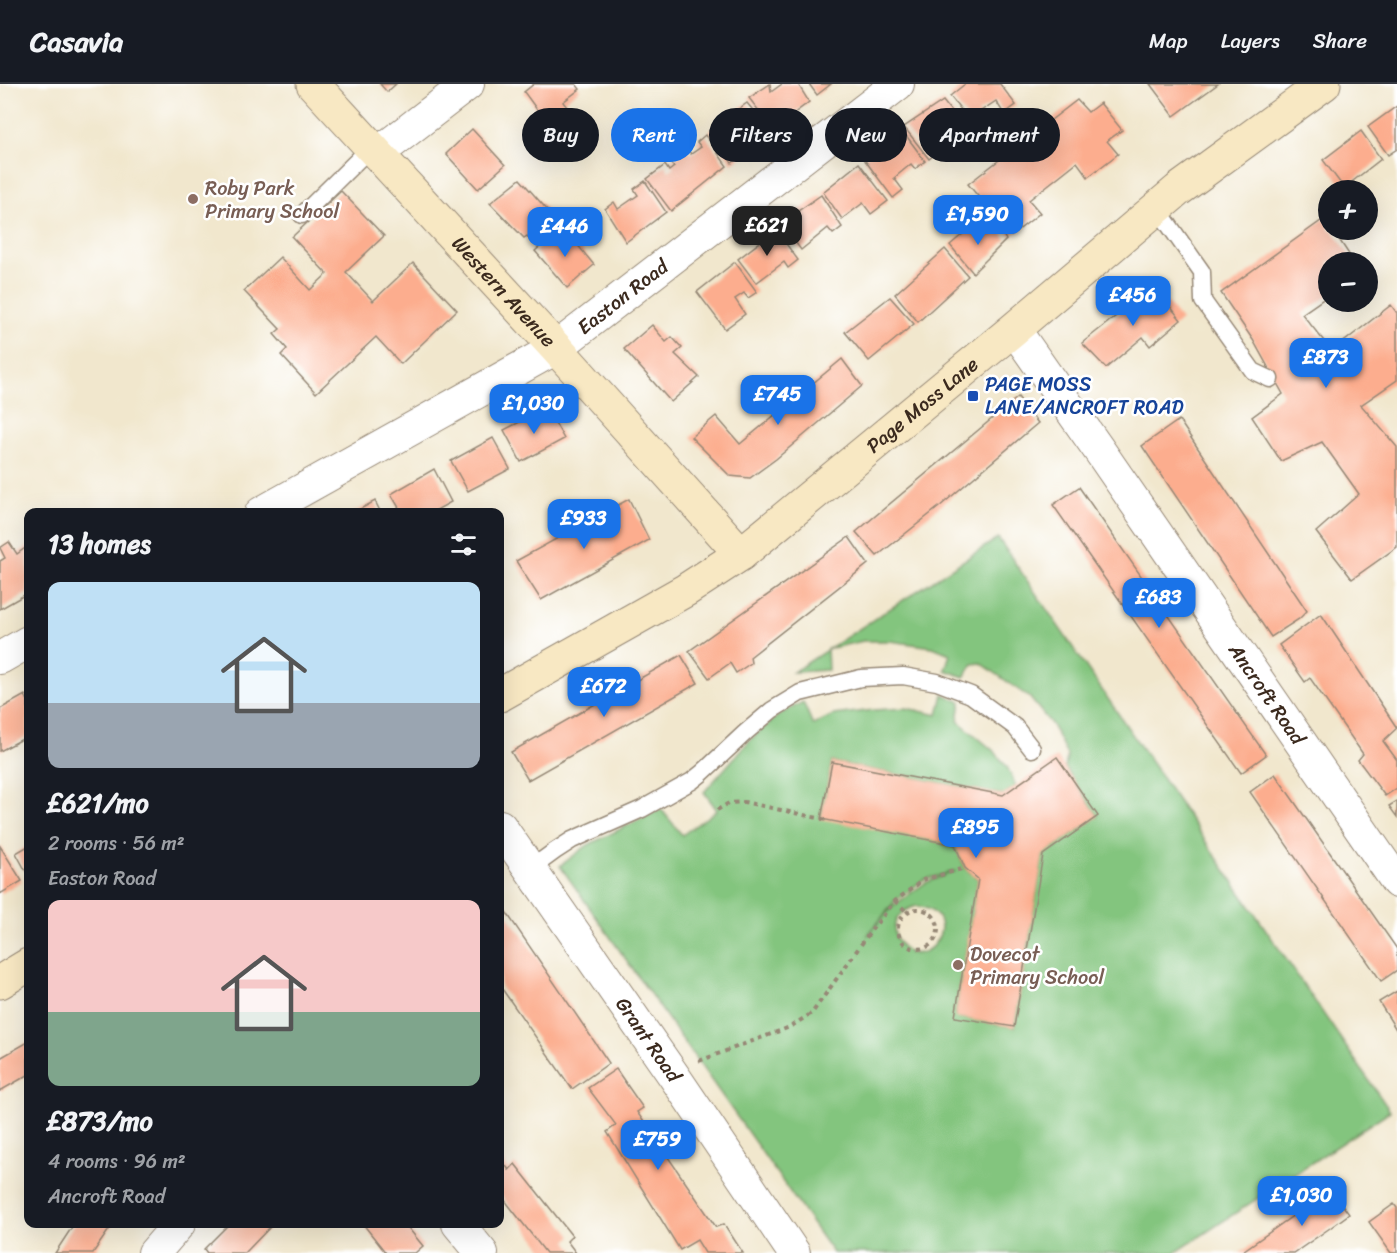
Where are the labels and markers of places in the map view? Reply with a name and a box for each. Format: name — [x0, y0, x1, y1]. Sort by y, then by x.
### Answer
place label: Roby Park Primary School — [205, 171, 340, 229]
marker: Roby Park Primary School — [186, 192, 200, 206]
pin: £1,590 — [929, 195, 1027, 246]
pin: £621 — [731, 206, 803, 257]
pin: £446 — [529, 207, 601, 258]
pin: £456 — [1097, 276, 1169, 327]
pin: £873 — [1290, 338, 1362, 389]
place label: PAGE MOSS LANE/ANCROFT ROAD — [985, 367, 1183, 425]
pin: £745 — [742, 375, 814, 426]
pin: £1,030 — [485, 384, 583, 435]
marker: PAGE MOSS LANE/ANCROFT ROAD — [966, 389, 980, 403]
pin: £933 — [548, 499, 620, 550]
pin: £683 — [1123, 578, 1195, 629]
pin: £672 — [568, 667, 640, 718]
pin: £895 — [940, 808, 1012, 859]
place label: Dovecot Primary School — [970, 937, 1105, 995]
marker: Dovecot Primary School — [951, 958, 965, 972]
pin: £759 — [622, 1120, 694, 1171]
pin: £1,030 — [1253, 1176, 1351, 1227]

